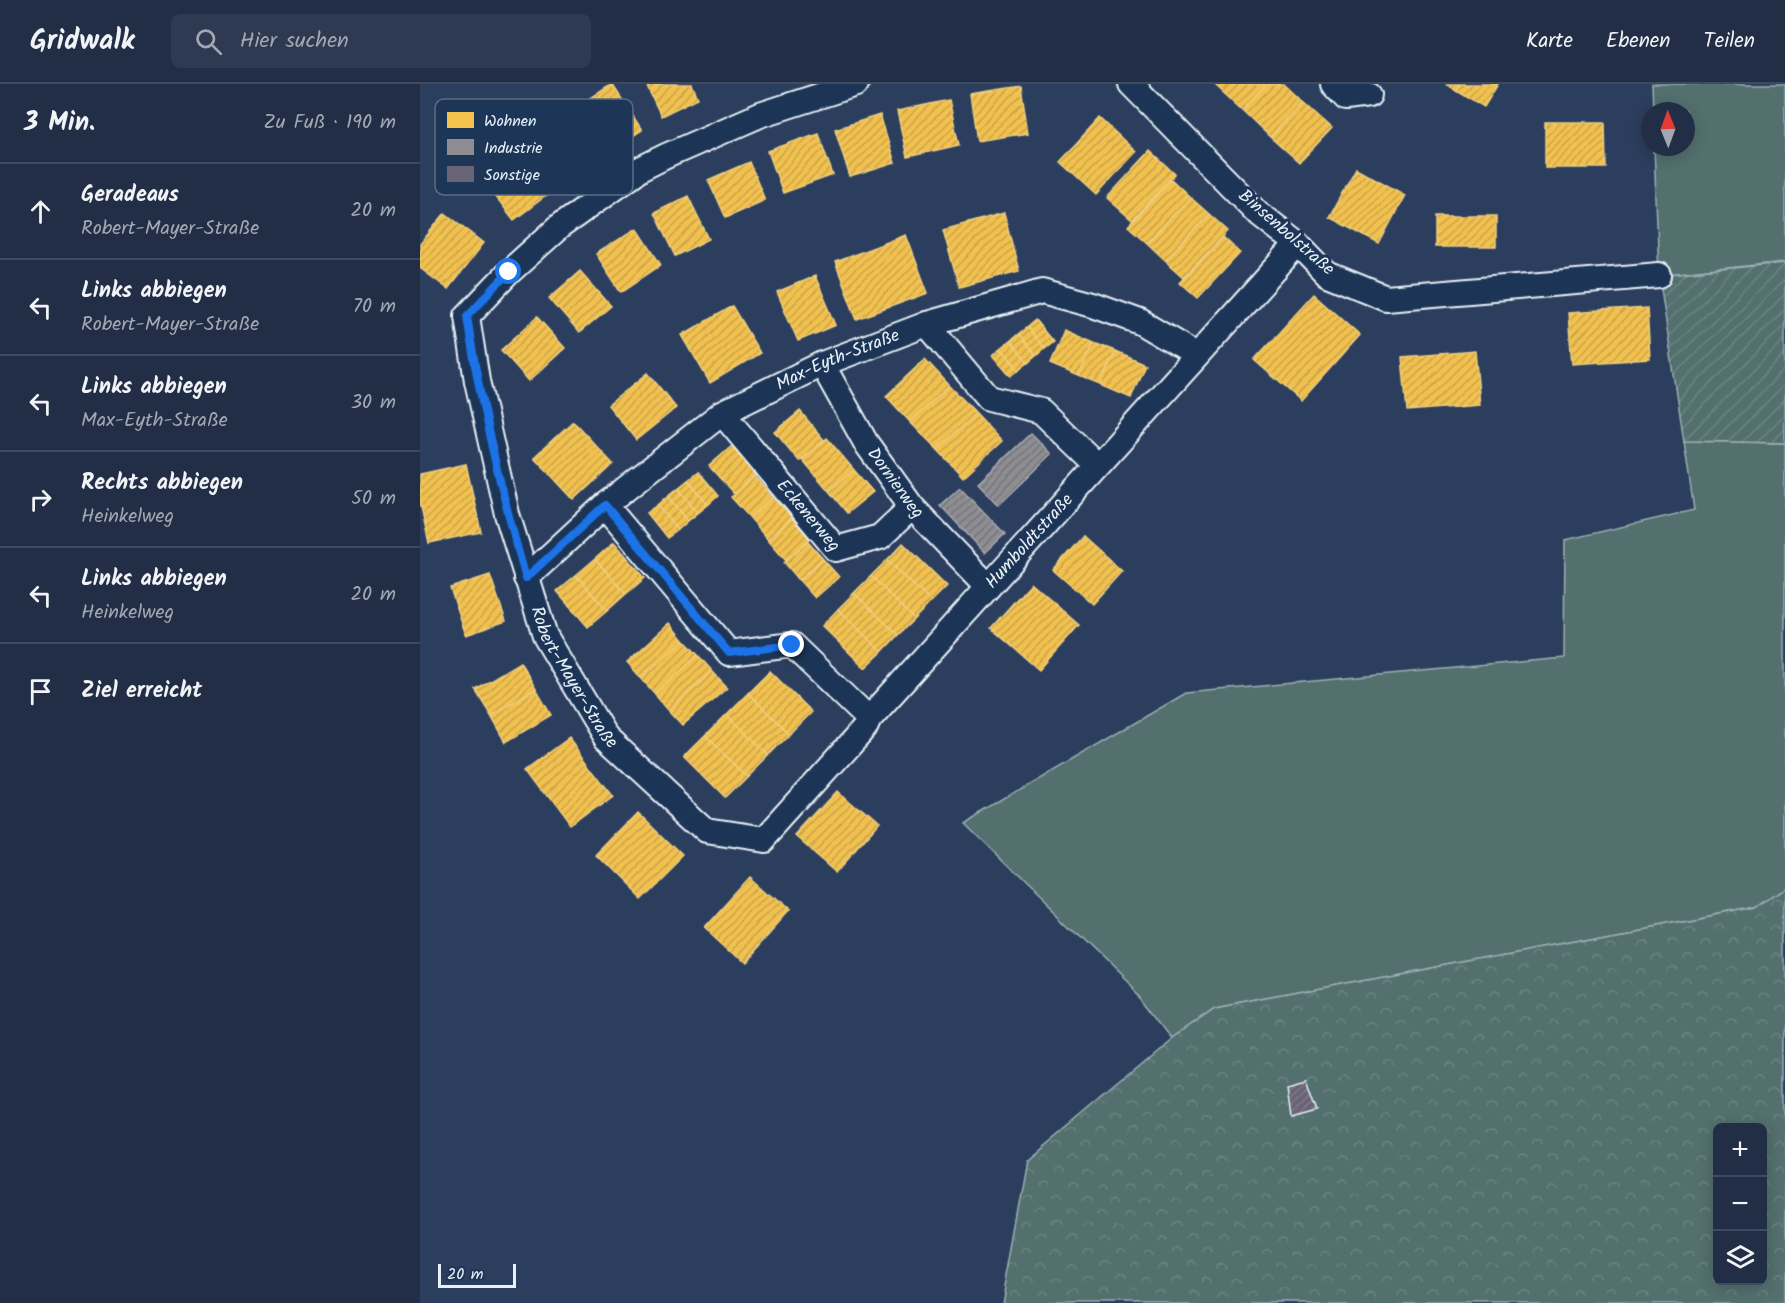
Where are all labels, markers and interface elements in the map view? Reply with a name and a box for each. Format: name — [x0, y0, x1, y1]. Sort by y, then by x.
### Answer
search box — [171, 14, 591, 68]
text: Gridwalk — [30, 19, 135, 64]
text: Hier suchen — [240, 24, 349, 59]
icon: search — [192, 25, 225, 58]
text: Karte — [1526, 25, 1573, 58]
text: Ebenen — [1606, 25, 1671, 58]
text: Teilen — [1704, 25, 1755, 58]
legend — [435, 99, 633, 195]
text: 3 Min. — [24, 102, 95, 144]
north arrow — [1641, 102, 1695, 156]
text: Zu Fuß · 190 m — [263, 107, 396, 139]
text: Wohnen — [484, 109, 537, 134]
text: Industrie — [484, 136, 542, 161]
text: Sonstige — [484, 163, 540, 188]
text: Geradeaus — [81, 178, 179, 213]
street label: Binsenbolstraße — [1231, 183, 1341, 283]
icon: ahead — [24, 195, 57, 228]
text: 20 m — [350, 195, 396, 227]
text: Robert-Mayer-Straße — [81, 213, 259, 245]
route start — [495, 258, 521, 284]
text: Links abbiegen — [81, 274, 227, 309]
icon: left — [24, 291, 57, 324]
text: 70 m — [353, 291, 396, 323]
text: Robert-Mayer-Straße — [81, 309, 259, 341]
street label: Max-Eyth-Straße — [771, 321, 904, 399]
text: Links abbiegen — [81, 370, 227, 405]
icon: left — [24, 387, 57, 420]
text: 30 m — [351, 387, 396, 419]
text: Max-Eyth-Straße — [81, 405, 228, 437]
street label: Dornierweg — [859, 441, 931, 526]
text: Rechts abbiegen — [81, 466, 243, 501]
street label: Eckenerweg — [769, 473, 847, 559]
icon: right — [24, 483, 57, 516]
text: 50 m — [351, 483, 396, 515]
street label: Humboldtstraße — [978, 487, 1081, 596]
text: Heinkelweg — [81, 501, 174, 533]
text: Links abbiegen — [81, 562, 227, 597]
icon: left — [24, 579, 57, 612]
text: 20 m — [350, 579, 396, 611]
text: Heinkelweg — [81, 597, 174, 629]
street label: Robert-Mayer-Straße — [522, 603, 624, 756]
route end — [778, 631, 804, 657]
text: Ziel erreicht — [81, 674, 202, 709]
icon: arrive — [24, 675, 57, 708]
map controls — [1713, 1123, 1767, 1285]
button: + — [1713, 1123, 1767, 1177]
button: − — [1713, 1177, 1767, 1231]
button: layers — [1713, 1231, 1767, 1285]
scale bar — [438, 1261, 516, 1288]
text: 20 m — [447, 1262, 483, 1287]

